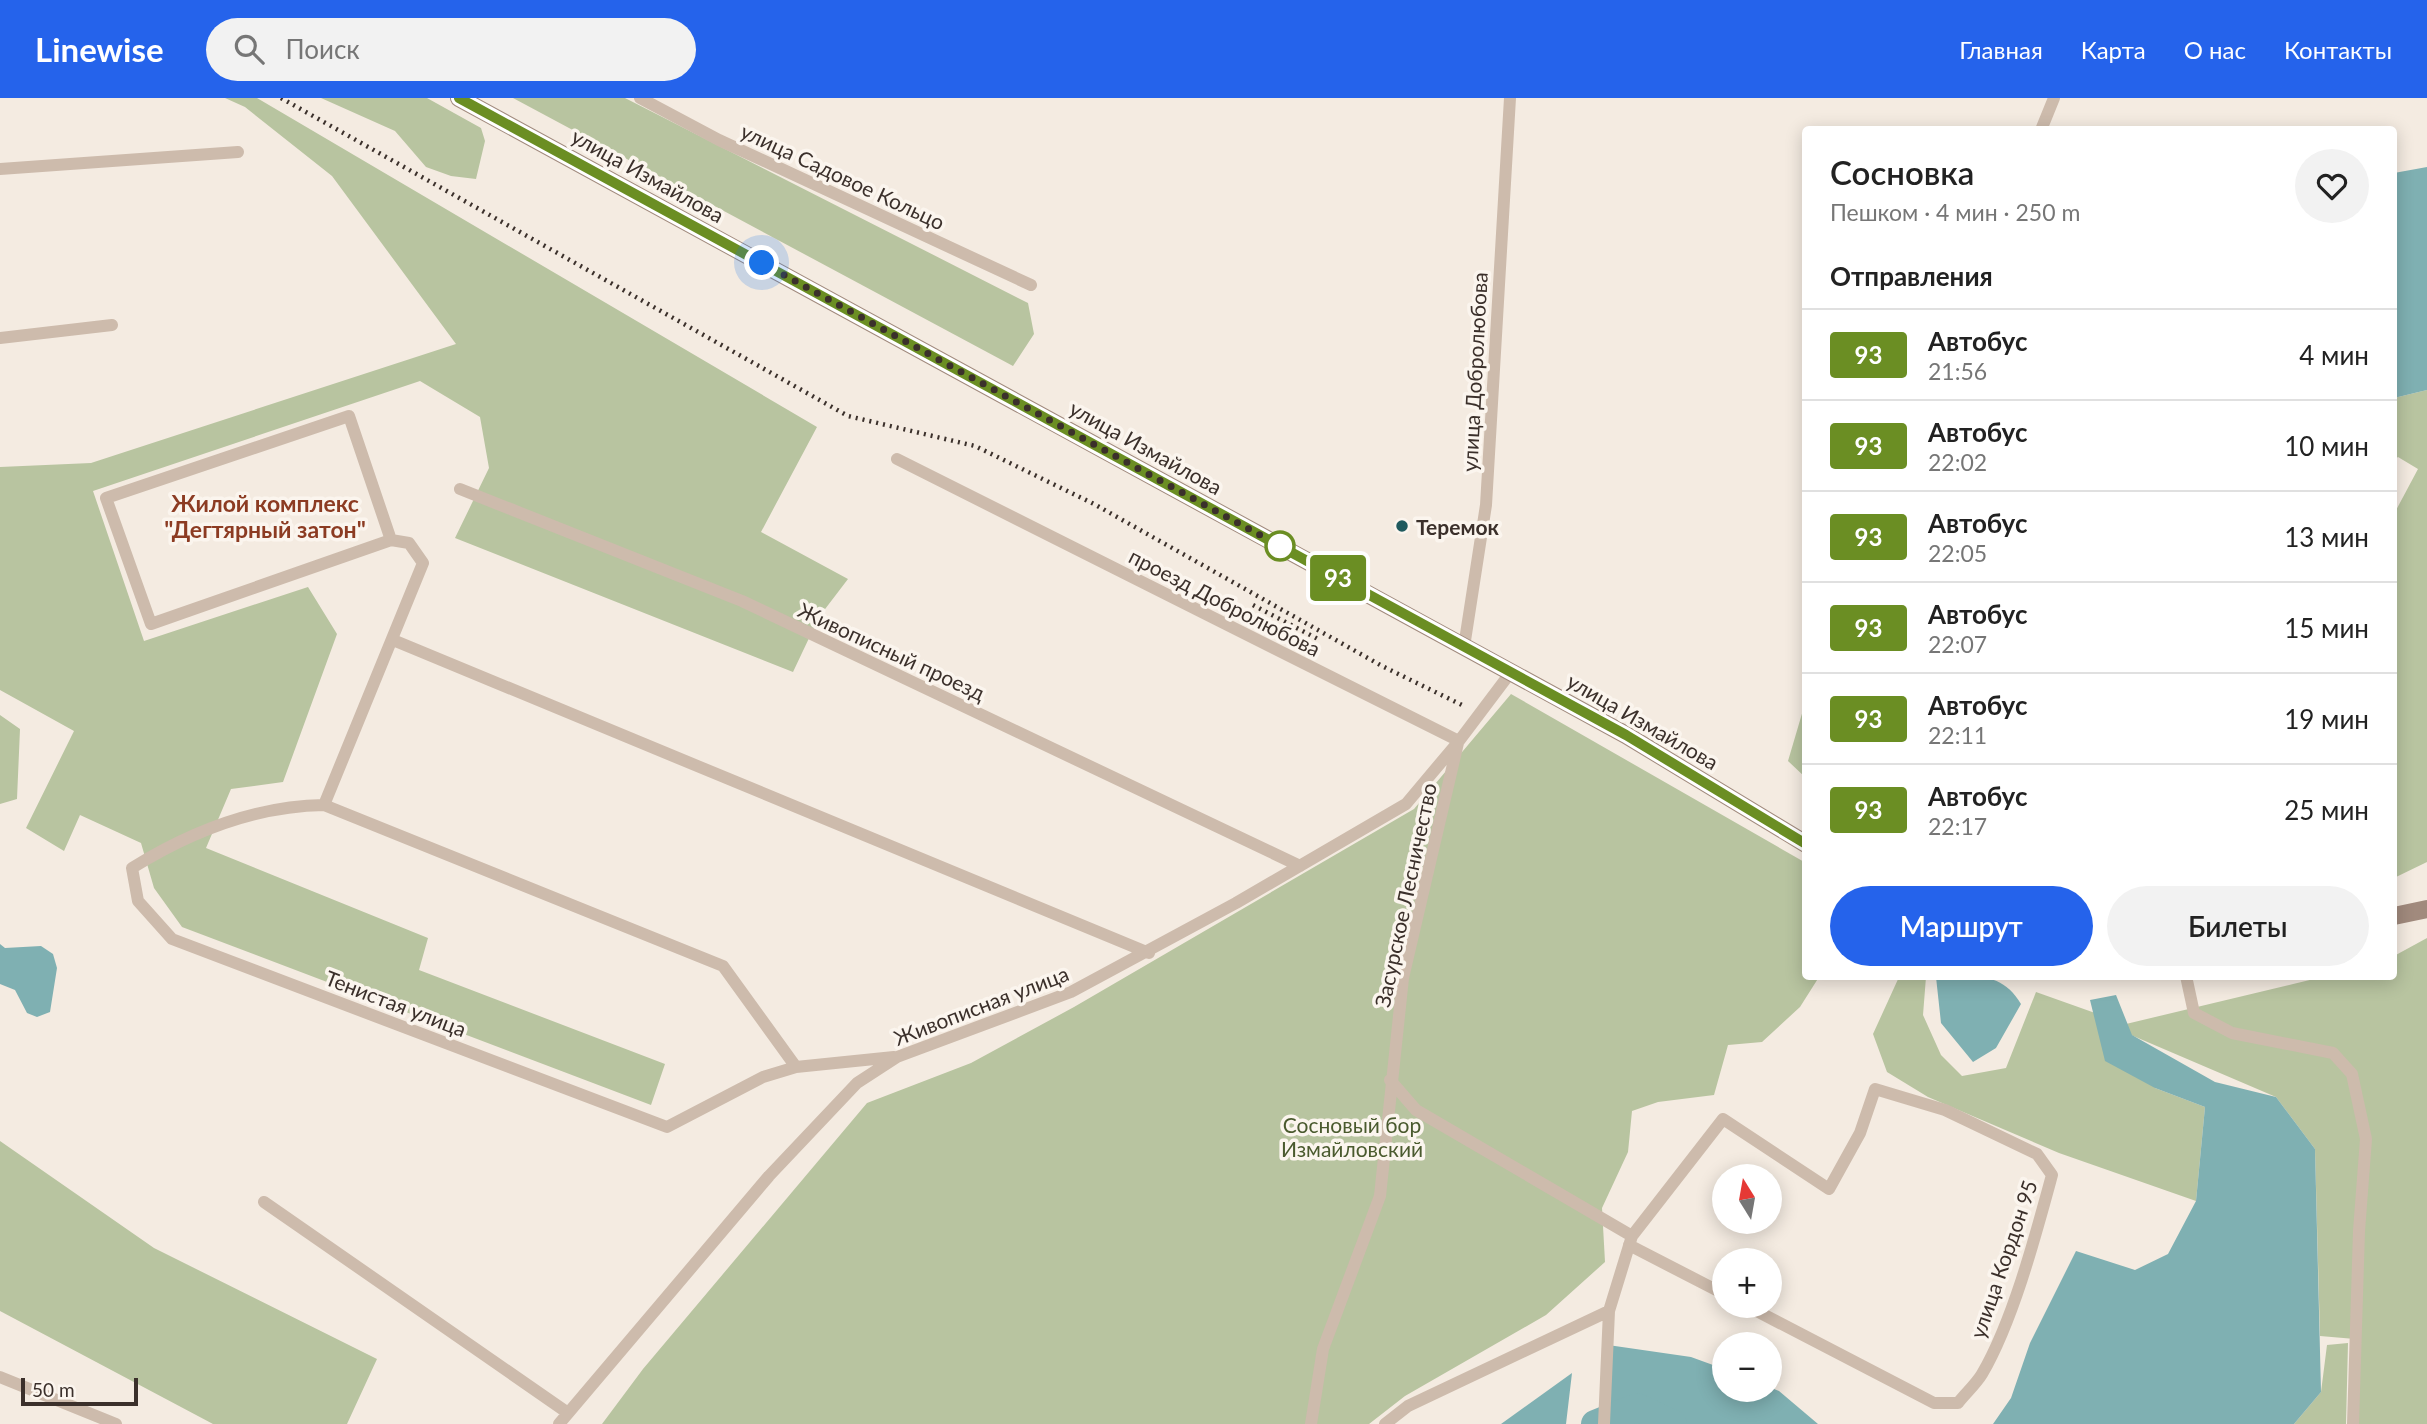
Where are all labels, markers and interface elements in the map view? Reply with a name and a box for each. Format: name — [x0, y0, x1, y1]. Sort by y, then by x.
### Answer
search box — [206, 18, 696, 81]
text: Linewise — [35, 29, 164, 69]
icon: search — [230, 30, 268, 68]
text: Поиск — [286, 33, 360, 65]
text: Главная — [1959, 35, 2043, 64]
text: Карта — [2081, 35, 2146, 64]
text: О нас — [2184, 35, 2246, 64]
text: Контакты — [2284, 35, 2392, 64]
street label: улица Садовое Кольцо — [737, 118, 949, 234]
street label: улица Измайлова — [567, 123, 729, 227]
button: heart — [2295, 149, 2369, 223]
text: Сосновка — [1830, 152, 1974, 192]
text: Пешком · 4 мин · 250 m — [1830, 198, 2080, 226]
your location — [744, 245, 779, 280]
text: Отправления — [1830, 260, 1993, 292]
street label: улица Добролюбова — [1456, 272, 1492, 472]
text: Автобус — [1928, 325, 2027, 357]
text: 4 мин — [2299, 339, 2369, 371]
text: 93 — [1855, 340, 1882, 369]
text: 21:56 — [1928, 357, 1987, 385]
street label: улица Измайлова — [1065, 395, 1227, 499]
text: Автобус — [1928, 416, 2027, 448]
text: 10 мин — [2284, 430, 2369, 462]
text: 93 — [1855, 431, 1882, 460]
text: 22:02 — [1928, 448, 1987, 476]
district label: Жилой комплекс "Дегтярный затон" — [164, 489, 366, 543]
text: Автобус — [1928, 507, 2027, 539]
place label: Теремок — [1416, 514, 1500, 539]
marker: Теремок — [1394, 518, 1410, 534]
text: 13 мин — [2284, 521, 2369, 553]
text: 93 — [1855, 522, 1882, 551]
unlabelled marker — [1265, 531, 1295, 561]
text: 22:05 — [1928, 539, 1987, 567]
street label: проезд Добролюбова — [1125, 543, 1325, 661]
line badge: 93 — [1306, 555, 1370, 601]
text: 93 — [1324, 563, 1352, 592]
street label: Живописный проезд — [795, 597, 989, 705]
text: Автобус — [1928, 598, 2027, 630]
text: 15 мин — [2284, 612, 2369, 644]
text: 93 — [1855, 613, 1882, 642]
text: 22:07 — [1928, 630, 1987, 658]
street label: улица Измайлова — [1563, 668, 1723, 774]
text: Автобус — [1928, 689, 2027, 721]
text: 19 мин — [2284, 703, 2369, 735]
text: 93 — [1855, 704, 1882, 733]
text: 22:11 — [1928, 721, 1987, 749]
text: Автобус — [1928, 780, 2027, 812]
street label: Засурское Лесничество — [1369, 781, 1441, 1009]
text: 25 мин — [2284, 794, 2369, 826]
text: 93 — [1855, 795, 1882, 824]
text: 22:17 — [1928, 812, 1987, 840]
button: Маршрут — [1830, 886, 2093, 966]
button: Билеты — [2107, 886, 2369, 966]
street label: Живописная улица — [890, 960, 1072, 1050]
street label: Тенистая улица — [322, 965, 470, 1041]
park label: Сосновый бор Измайловский — [1281, 1112, 1423, 1161]
north arrow — [1712, 1164, 1782, 1234]
map controls — [1712, 1164, 1782, 1402]
street label: улица Кордон 95 — [1964, 1177, 2042, 1341]
button: + — [1712, 1248, 1782, 1318]
button: − — [1712, 1332, 1782, 1402]
scale bar — [21, 1375, 138, 1407]
text: 50 m — [32, 1378, 75, 1401]

